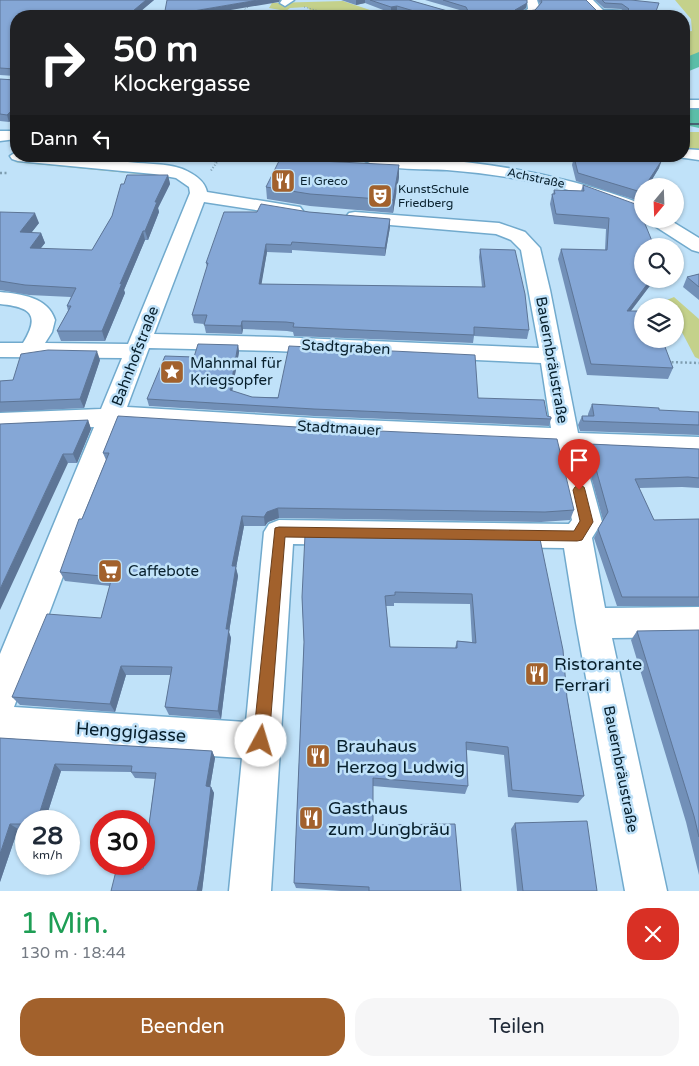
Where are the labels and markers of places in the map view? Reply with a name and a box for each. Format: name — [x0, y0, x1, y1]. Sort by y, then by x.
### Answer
restaurant icon: El Greco — [270, 168, 296, 194]
place label: El Greco — [300, 174, 348, 188]
place label: KunstSchule Friedberg — [398, 182, 469, 210]
theatre icon: KunstSchule Friedberg — [367, 183, 393, 209]
place label: Mahnmal für Kriegsopfer — [190, 354, 282, 389]
place icon: Mahnmal für Kriegsopfer — [159, 359, 185, 385]
pin — [558, 439, 600, 490]
supermarket icon: Caffebote — [97, 558, 123, 584]
place label: Caffebote — [128, 562, 199, 580]
place label: Ristorante Ferrari — [554, 653, 642, 696]
restaurant icon: Ristorante Ferrari — [524, 661, 550, 687]
place label: Brauhaus Herzog Ludwig — [336, 735, 465, 778]
restaurant icon: Brauhaus Herzog Ludwig — [305, 743, 331, 769]
place label: Gasthaus zum Jungbräu — [328, 797, 450, 840]
restaurant icon: Gasthaus zum Jungbräu — [298, 805, 324, 831]

